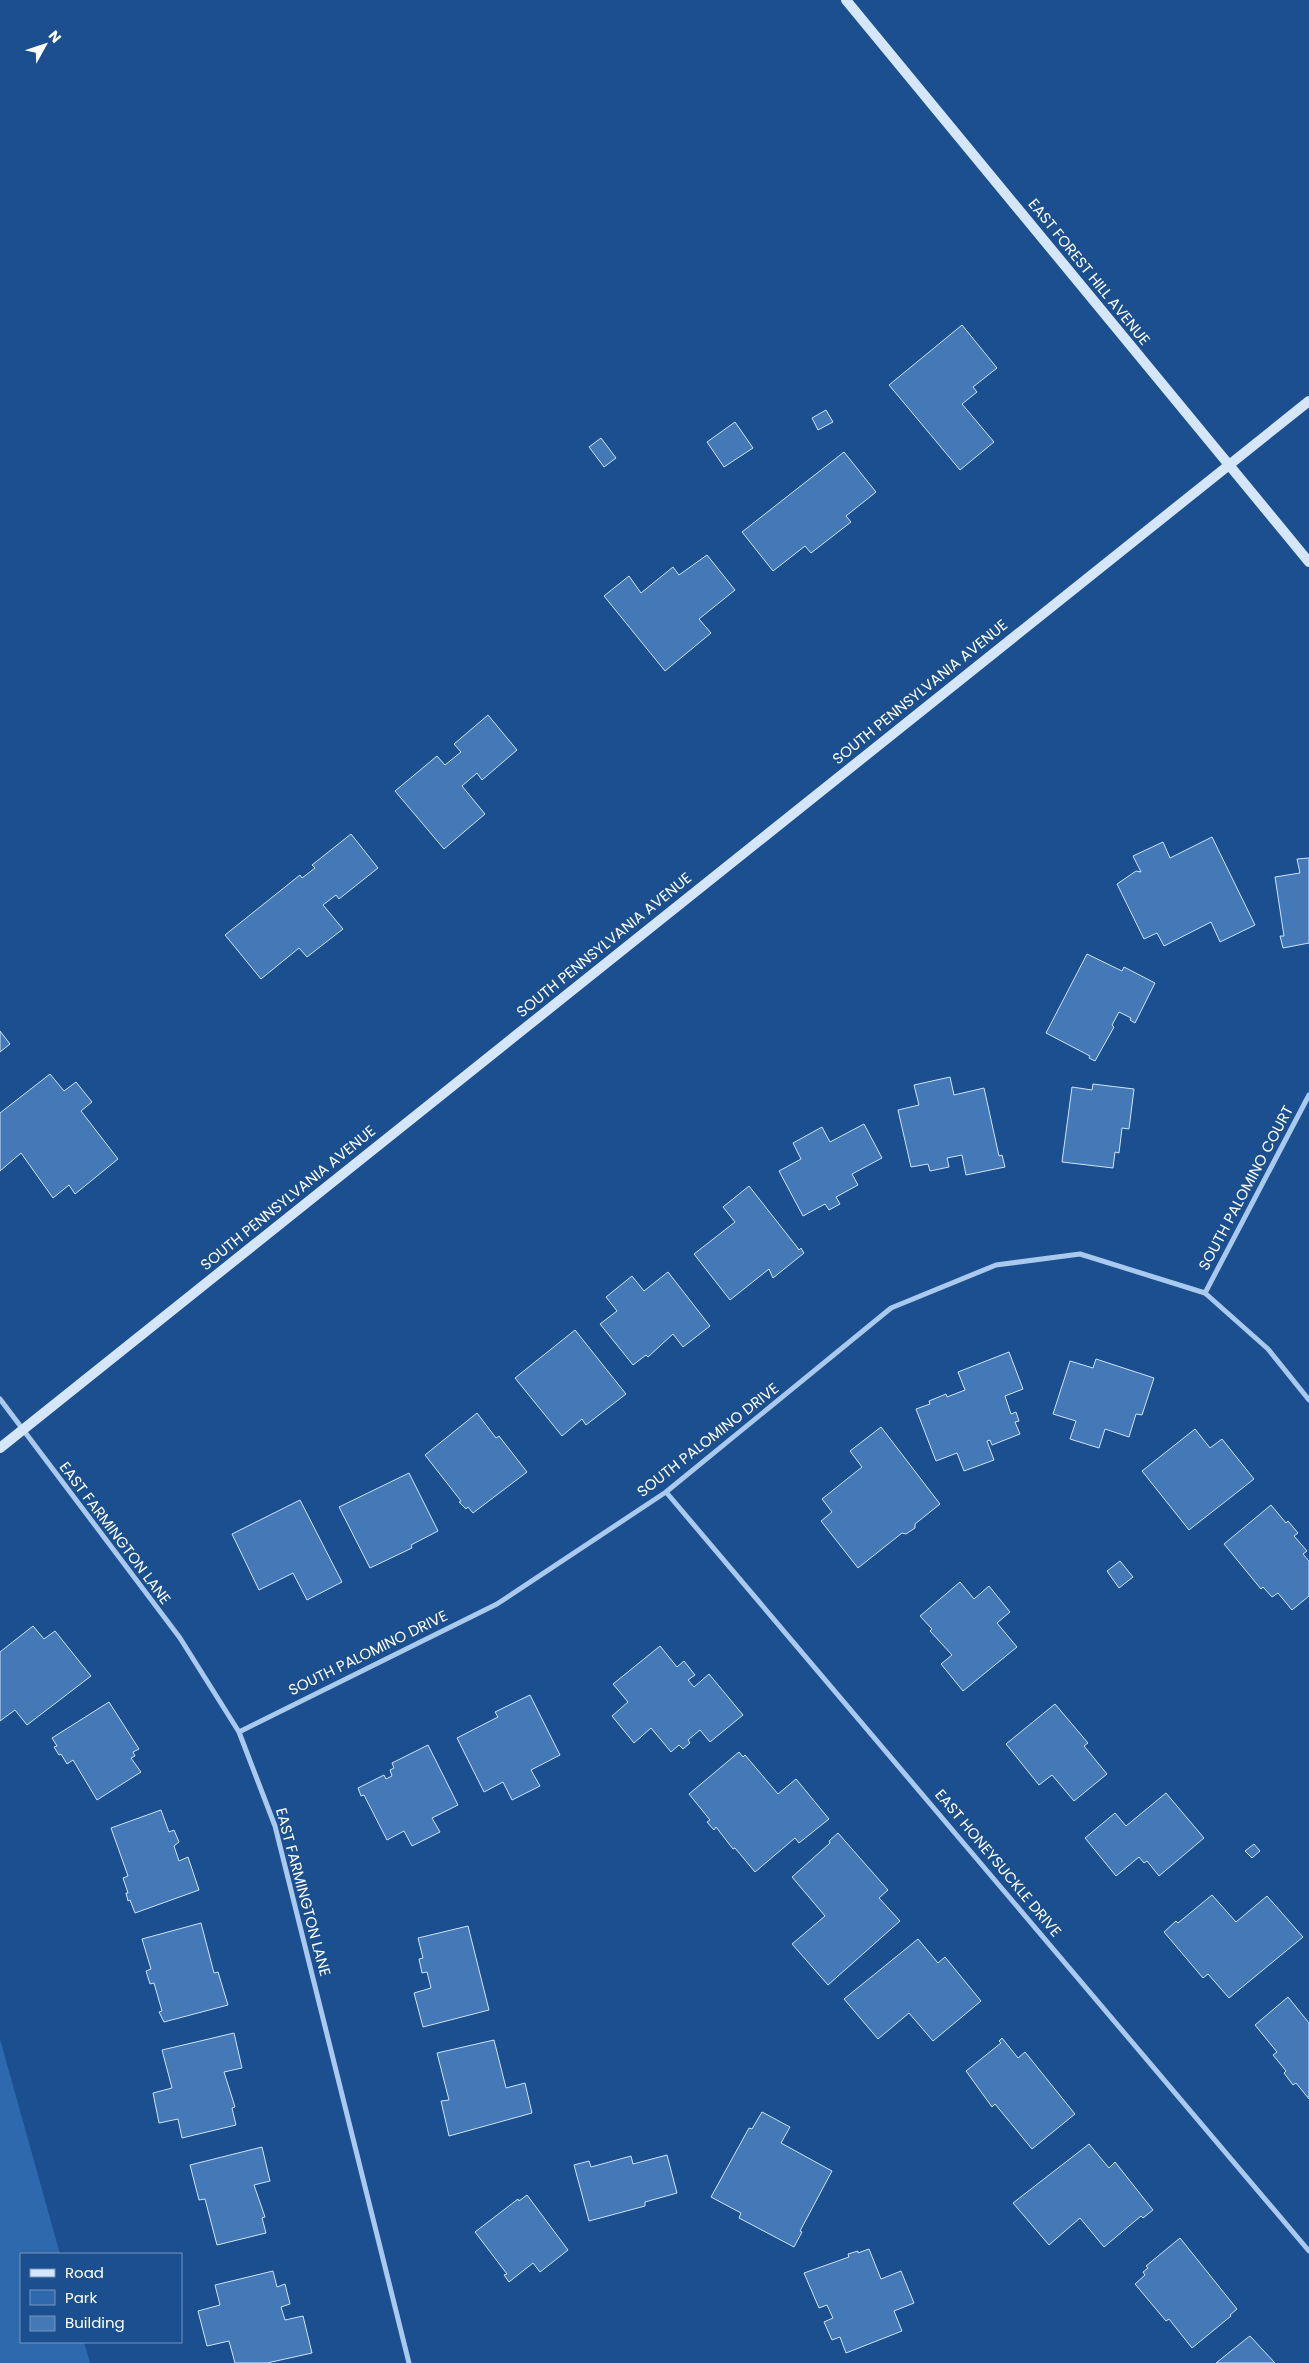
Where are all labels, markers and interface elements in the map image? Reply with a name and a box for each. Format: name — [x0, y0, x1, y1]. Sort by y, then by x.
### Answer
north arrow — [20, 20, 70, 70]
text: N — [44, 26, 66, 47]
street label: EAST FOREST HILL AVENUE — [1024, 194, 1155, 349]
street label: SOUTH PENNSYLVANIA AVENUE — [828, 614, 1012, 769]
street label: SOUTH PENNSYLVANIA AVENUE — [512, 867, 696, 1022]
street label: SOUTH PALOMINO COURT — [1193, 1102, 1298, 1274]
street label: SOUTH PENNSYLVANIA AVENUE — [196, 1120, 380, 1275]
street label: SOUTH PALOMINO DRIVE — [632, 1378, 783, 1502]
street label: EAST FARMINGTON LANE — [55, 1457, 176, 1608]
street label: SOUTH PALOMINO DRIVE — [285, 1605, 451, 1700]
street label: EAST HONEYSUCKLE DRIVE — [930, 1784, 1066, 1941]
street label: EAST FARMINGTON LANE — [271, 1805, 336, 1978]
legend — [20, 2253, 182, 2343]
text: Road — [65, 2262, 104, 2283]
text: Park — [65, 2287, 97, 2308]
text: Building — [65, 2312, 125, 2333]

